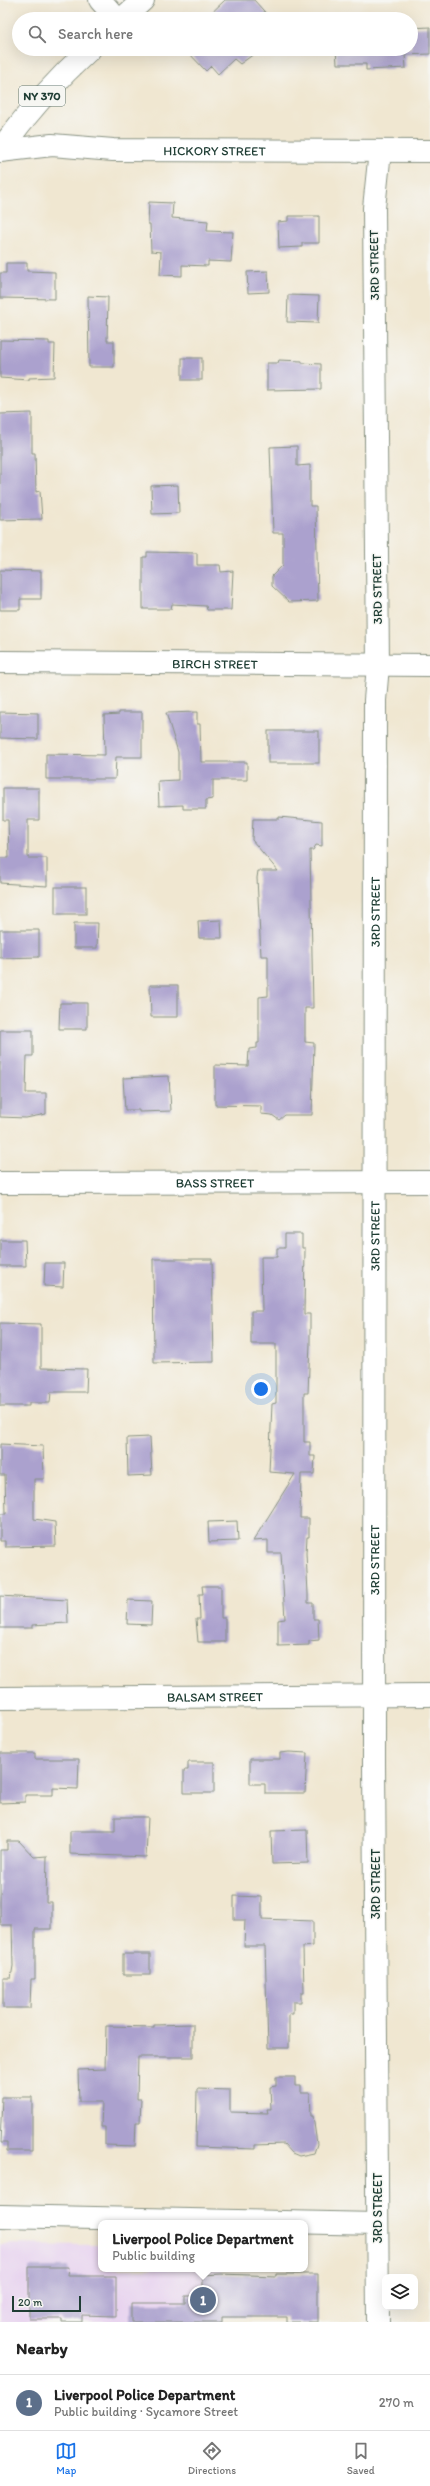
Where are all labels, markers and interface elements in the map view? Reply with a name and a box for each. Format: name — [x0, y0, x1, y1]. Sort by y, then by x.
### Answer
search box — [12, 12, 418, 56]
icon: search — [26, 23, 48, 45]
text: Search here — [58, 25, 133, 43]
road number: NY 370 — [19, 86, 65, 106]
street label: HICKORY STREET — [163, 143, 266, 158]
street label: 3RD STREET — [366, 229, 382, 300]
street label: 3RD STREET — [369, 553, 385, 624]
street label: BIRCH STREET — [172, 656, 259, 671]
street label: 3RD STREET — [367, 876, 382, 947]
street label: BASS STREET — [176, 1175, 255, 1190]
street label: 3RD STREET — [367, 1200, 382, 1271]
your location — [251, 1379, 271, 1399]
street label: 3RD STREET — [367, 1524, 382, 1595]
street label: BALSAM STREET — [167, 1689, 264, 1704]
street label: 3RD STREET — [368, 1848, 383, 1919]
street label: 3RD STREET — [370, 2172, 385, 2243]
popup — [98, 2220, 308, 2272]
text: Liverpool Police Department — [112, 2230, 294, 2248]
text: Public building — [112, 2248, 195, 2263]
map controls — [382, 2274, 418, 2310]
button: layers — [382, 2274, 418, 2310]
pin: 1 — [190, 2285, 216, 2315]
scale bar — [12, 2294, 81, 2313]
text: 20 m — [18, 2296, 42, 2309]
text: Nearby — [16, 2338, 68, 2358]
text: Liverpool Police Department — [54, 2386, 235, 2404]
text: 1 — [26, 2395, 32, 2410]
text: 270 m — [379, 2395, 414, 2410]
text: Public building · Sycamore Street — [54, 2404, 238, 2419]
tab: Map — [55, 2440, 77, 2477]
tab: Directions — [188, 2440, 236, 2477]
tab: Saved — [347, 2440, 375, 2477]

